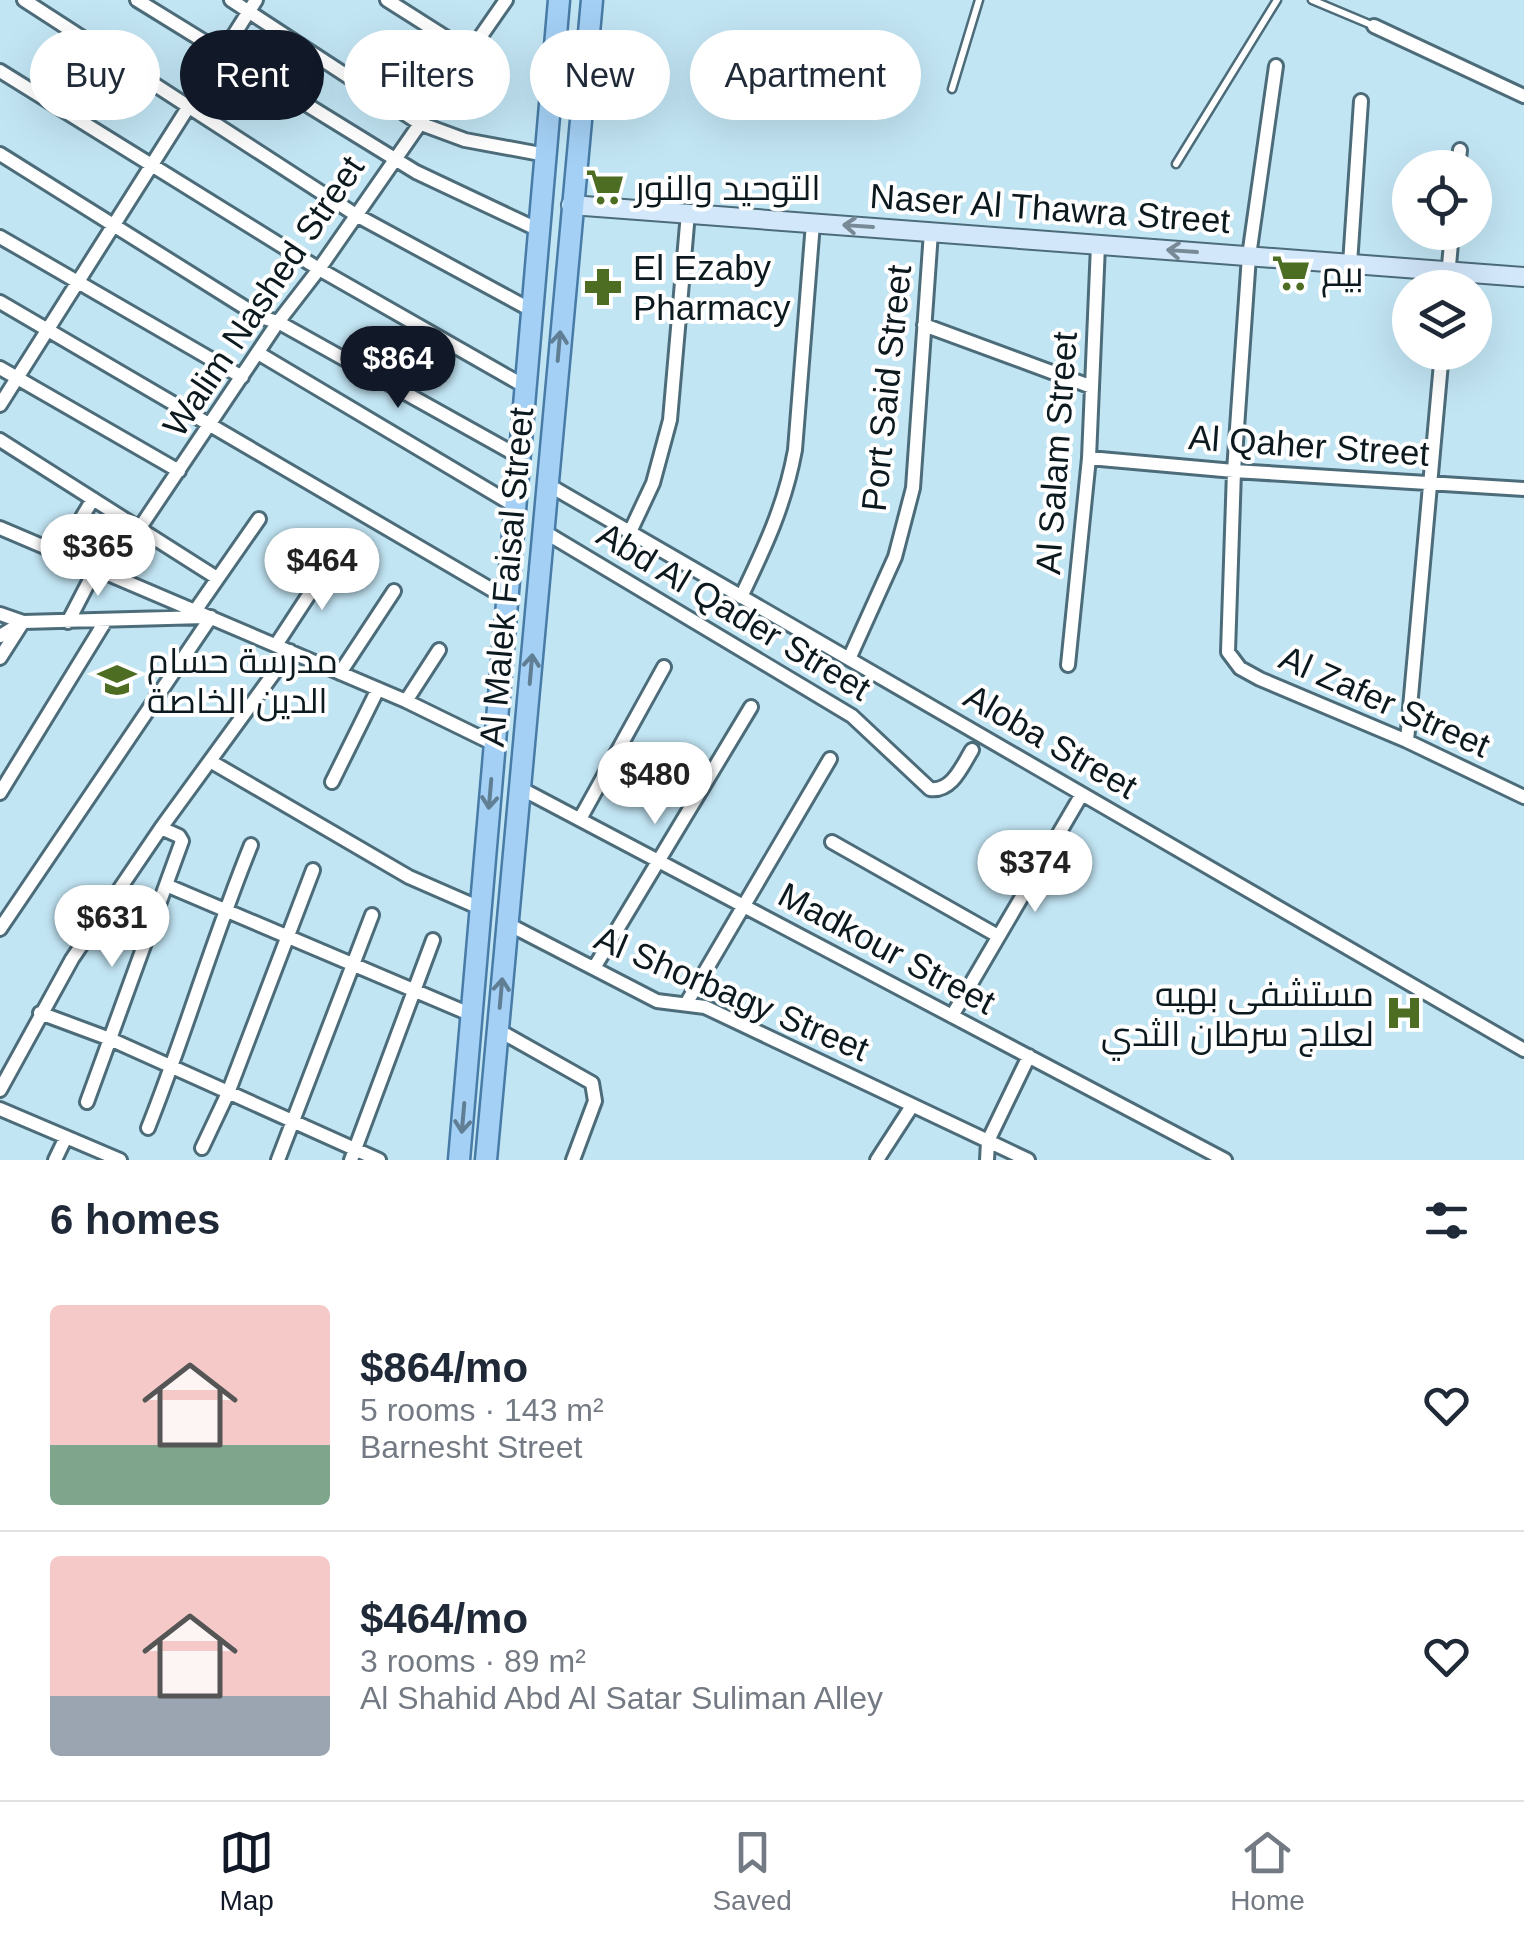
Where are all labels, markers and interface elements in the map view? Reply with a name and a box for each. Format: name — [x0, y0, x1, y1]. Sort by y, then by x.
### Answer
chip: Buy — [30, 30, 160, 120]
chip: Rent — [180, 30, 324, 120]
chip: Filters — [344, 30, 510, 120]
chip: New — [530, 30, 670, 120]
chip: Apartment — [690, 30, 921, 120]
street label: Walim Nashed Street — [155, 148, 371, 443]
map controls — [1392, 150, 1492, 370]
button: locate — [1392, 150, 1492, 250]
supermarket icon: التوحيد والنور — [584, 166, 626, 208]
place label: التوحيد والنور — [633, 168, 821, 208]
street label: Naser Al Thawra Street — [868, 176, 1232, 240]
one-way arrow — [843, 217, 875, 236]
one-way arrow — [1167, 241, 1199, 260]
place label: El Ezaby Pharmacy — [633, 248, 791, 327]
supermarket icon: بيم — [1270, 252, 1312, 294]
place label: بيم — [1321, 254, 1364, 298]
street label: Port Said Street — [854, 263, 918, 513]
pharmacy icon: El Ezaby Pharmacy — [582, 266, 624, 308]
button: layers — [1392, 270, 1492, 370]
pin: $864 — [339, 326, 457, 411]
one-way arrow — [550, 330, 569, 362]
street label: Al Salam Street — [1028, 330, 1084, 576]
text: $864 — [362, 340, 434, 376]
street label: Al Malek Faisal Street — [472, 405, 540, 748]
street label: Al Qaher Street — [1187, 417, 1431, 473]
pin: $365 — [39, 514, 157, 599]
street label: Abd Al Qader Street — [591, 514, 878, 708]
text: $365 — [62, 528, 134, 564]
pin: $464 — [263, 528, 381, 613]
text: $464 — [286, 542, 358, 578]
street label: Al Zafer Street — [1274, 637, 1496, 765]
place label: مدرسة حسام الدين الخاصة — [147, 641, 338, 722]
one-way arrow — [521, 654, 540, 686]
school or university icon: مدرسة حسام الدين الخاصة — [96, 659, 138, 701]
street label: Aloba Street — [958, 676, 1144, 806]
pin: $480 — [596, 742, 714, 827]
text: $480 — [619, 756, 691, 792]
one-way arrow — [480, 778, 499, 810]
pin: $374 — [976, 830, 1094, 915]
text: $374 — [999, 844, 1071, 880]
street label: Madkour Street — [772, 875, 1002, 1022]
pin: $631 — [53, 885, 171, 970]
text: $631 — [76, 899, 148, 935]
street label: Al Shorbagy Street — [589, 918, 875, 1068]
place label: مستشفى بهيه لعلاج سرطان الثدي — [1101, 974, 1374, 1061]
one-way arrow — [492, 978, 511, 1010]
hospital icon: مستشفى بهيه لعلاج سرطان الثدي — [1383, 992, 1425, 1034]
one-way arrow — [453, 1102, 472, 1134]
icon: filters — [1419, 1193, 1474, 1248]
text: 6 homes — [50, 1196, 220, 1243]
text: $864/mo — [360, 1344, 528, 1391]
icon: home — [130, 1345, 250, 1465]
icon: heart — [1419, 1378, 1474, 1433]
text: 5 rooms · 143 m² — [360, 1392, 604, 1428]
text: Barnesht Street — [360, 1429, 582, 1465]
text: $464/mo — [360, 1595, 528, 1642]
icon: home — [130, 1596, 250, 1716]
icon: heart — [1419, 1629, 1474, 1684]
text: 3 rooms · 89 m² — [360, 1643, 586, 1679]
text: Al Shahid Abd Al Satar Suliman Alley — [360, 1680, 883, 1716]
tab: Map — [219, 1825, 274, 1917]
tab: Saved — [712, 1825, 792, 1917]
tab: Home — [1230, 1825, 1305, 1917]

